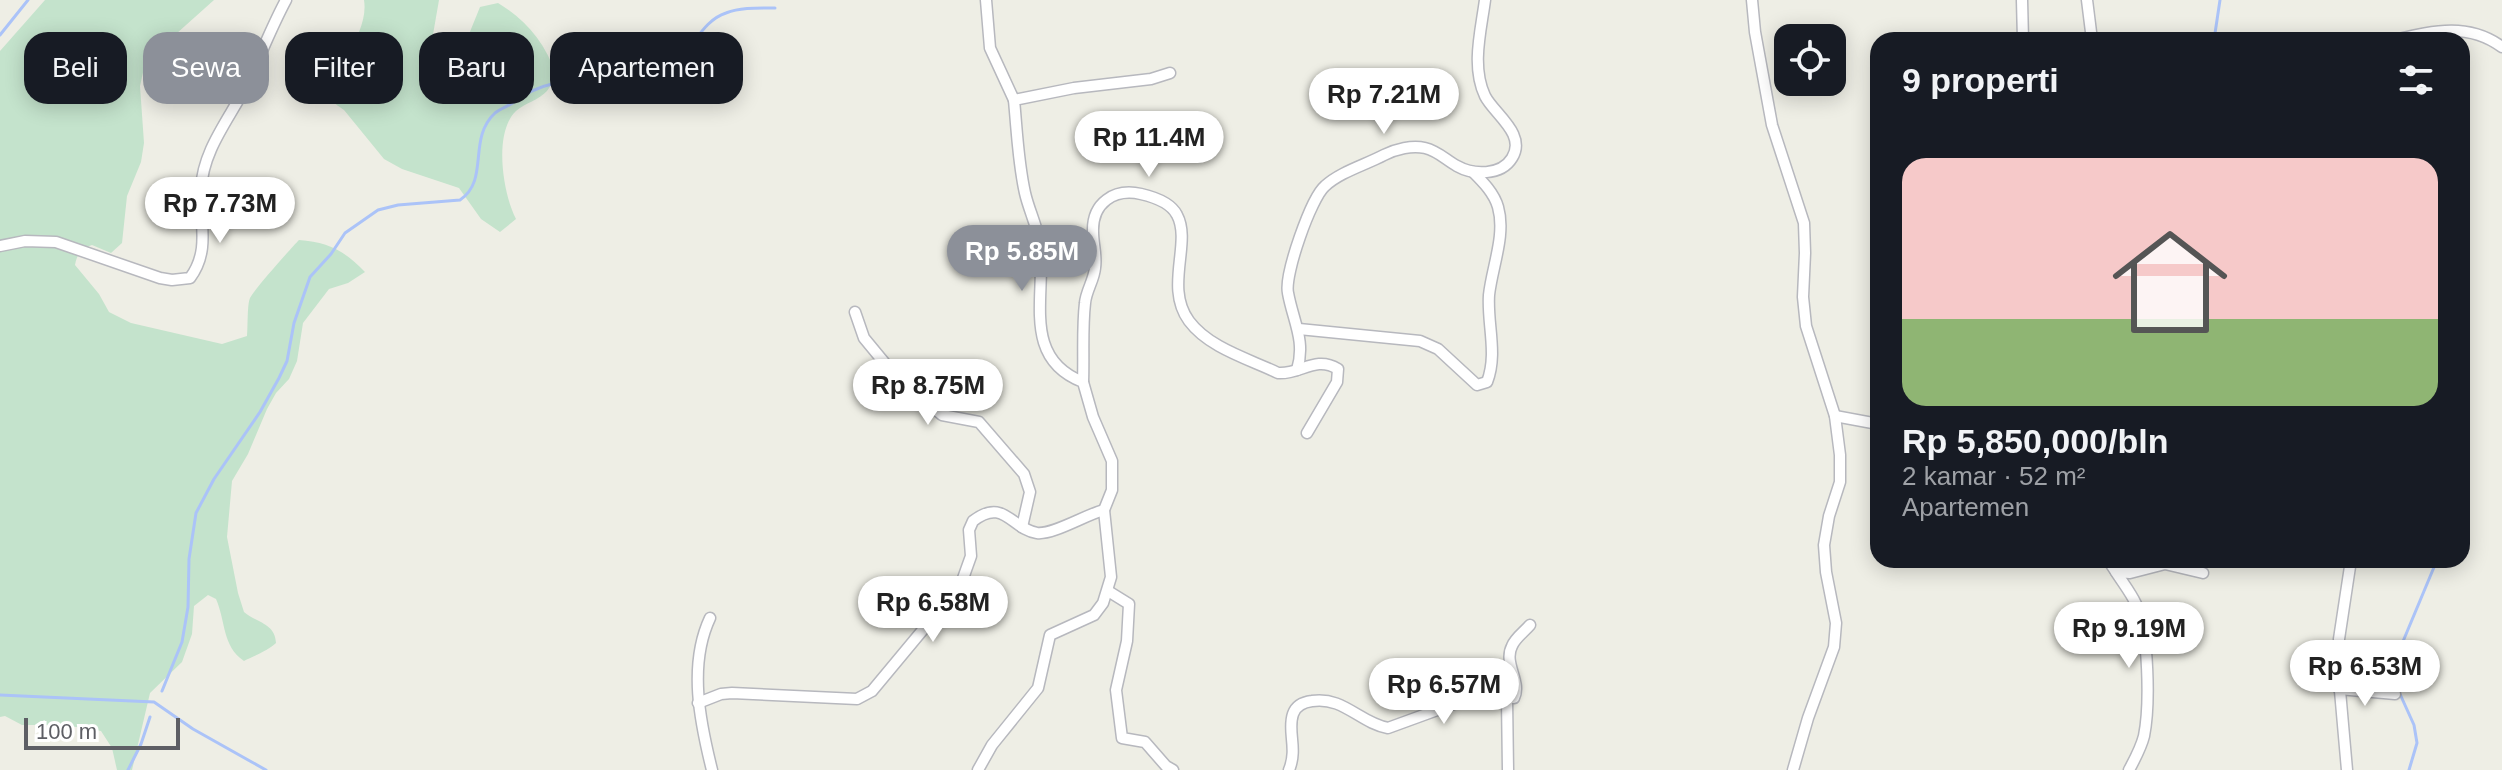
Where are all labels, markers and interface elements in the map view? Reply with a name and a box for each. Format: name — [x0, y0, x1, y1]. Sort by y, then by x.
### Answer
map controls — [1774, 24, 1846, 96]
button: locate — [1774, 24, 1846, 96]
chip: Beli — [24, 32, 127, 104]
chip: Sewa — [143, 32, 269, 104]
chip: Filter — [285, 32, 403, 104]
chip: Baru — [419, 32, 534, 104]
chip: Apartemen — [550, 32, 743, 104]
icon: filters — [2394, 58, 2438, 102]
text: 9 properti — [1902, 61, 2059, 99]
pin: Rp 7.21M — [1301, 68, 1467, 136]
text: Rp 7.21M — [1327, 79, 1441, 109]
pin: Rp 11.4M — [1066, 111, 1232, 179]
text: Rp 11.4M — [1093, 122, 1205, 152]
pin: Rp 7.73M — [137, 177, 303, 245]
text: Rp 7.73M — [163, 188, 277, 218]
icon: home — [2098, 210, 2242, 354]
pin: Rp 5.85M — [939, 225, 1105, 293]
text: Rp 5.85M — [965, 236, 1079, 266]
pin: Rp 8.75M — [845, 359, 1011, 427]
text: Rp 8.75M — [871, 370, 985, 400]
text: Rp 5,850,000/bln — [1902, 422, 2168, 460]
text: 2 kamar · 52 m² — [1902, 461, 2086, 491]
text: Apartemen — [1902, 492, 2029, 522]
pin: Rp 6.58M — [850, 576, 1016, 644]
text: Rp 6.58M — [876, 587, 990, 617]
pin: Rp 9.19M — [2046, 602, 2212, 670]
text: Rp 9.19M — [2072, 613, 2186, 643]
pin: Rp 6.53M — [2282, 640, 2448, 708]
text: Rp 6.53M — [2308, 651, 2422, 681]
pin: Rp 6.57M — [1361, 658, 1527, 726]
text: Rp 6.57M — [1387, 669, 1501, 699]
scale bar — [24, 714, 180, 750]
text: 100 m — [36, 719, 97, 744]

